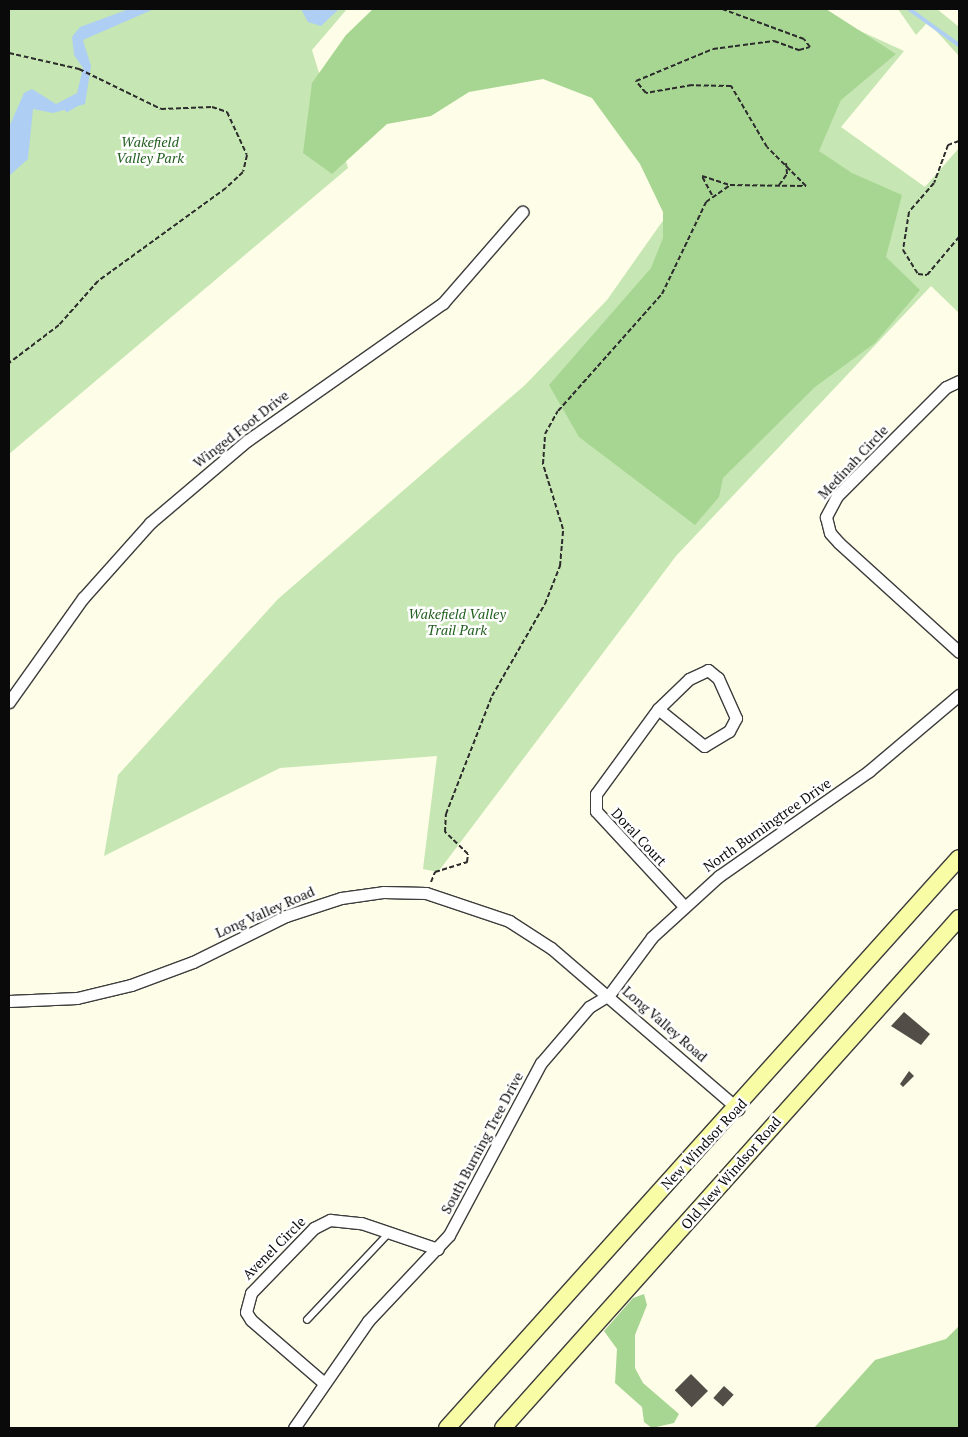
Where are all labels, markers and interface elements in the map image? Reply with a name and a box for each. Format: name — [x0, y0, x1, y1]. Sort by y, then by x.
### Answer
park label: Wakefield Valley Park — [116, 134, 184, 166]
street label: Winged Foot Drive — [190, 387, 292, 471]
street label: Medinah Circle — [815, 422, 891, 502]
park label: Wakefield Valley Trail Park — [408, 606, 506, 638]
street label: North Burningtree Drive — [700, 775, 834, 875]
street label: Doral Court — [608, 805, 670, 869]
street label: Long Valley Road — [213, 883, 317, 941]
street label: Long Valley Road — [619, 983, 711, 1065]
street label: South Burning Tree Drive — [437, 1069, 527, 1217]
street label: New Windsor Road — [658, 1095, 750, 1193]
street label: Old New Windsor Road — [677, 1113, 785, 1233]
street label: Avenel Circle — [239, 1213, 309, 1283]

